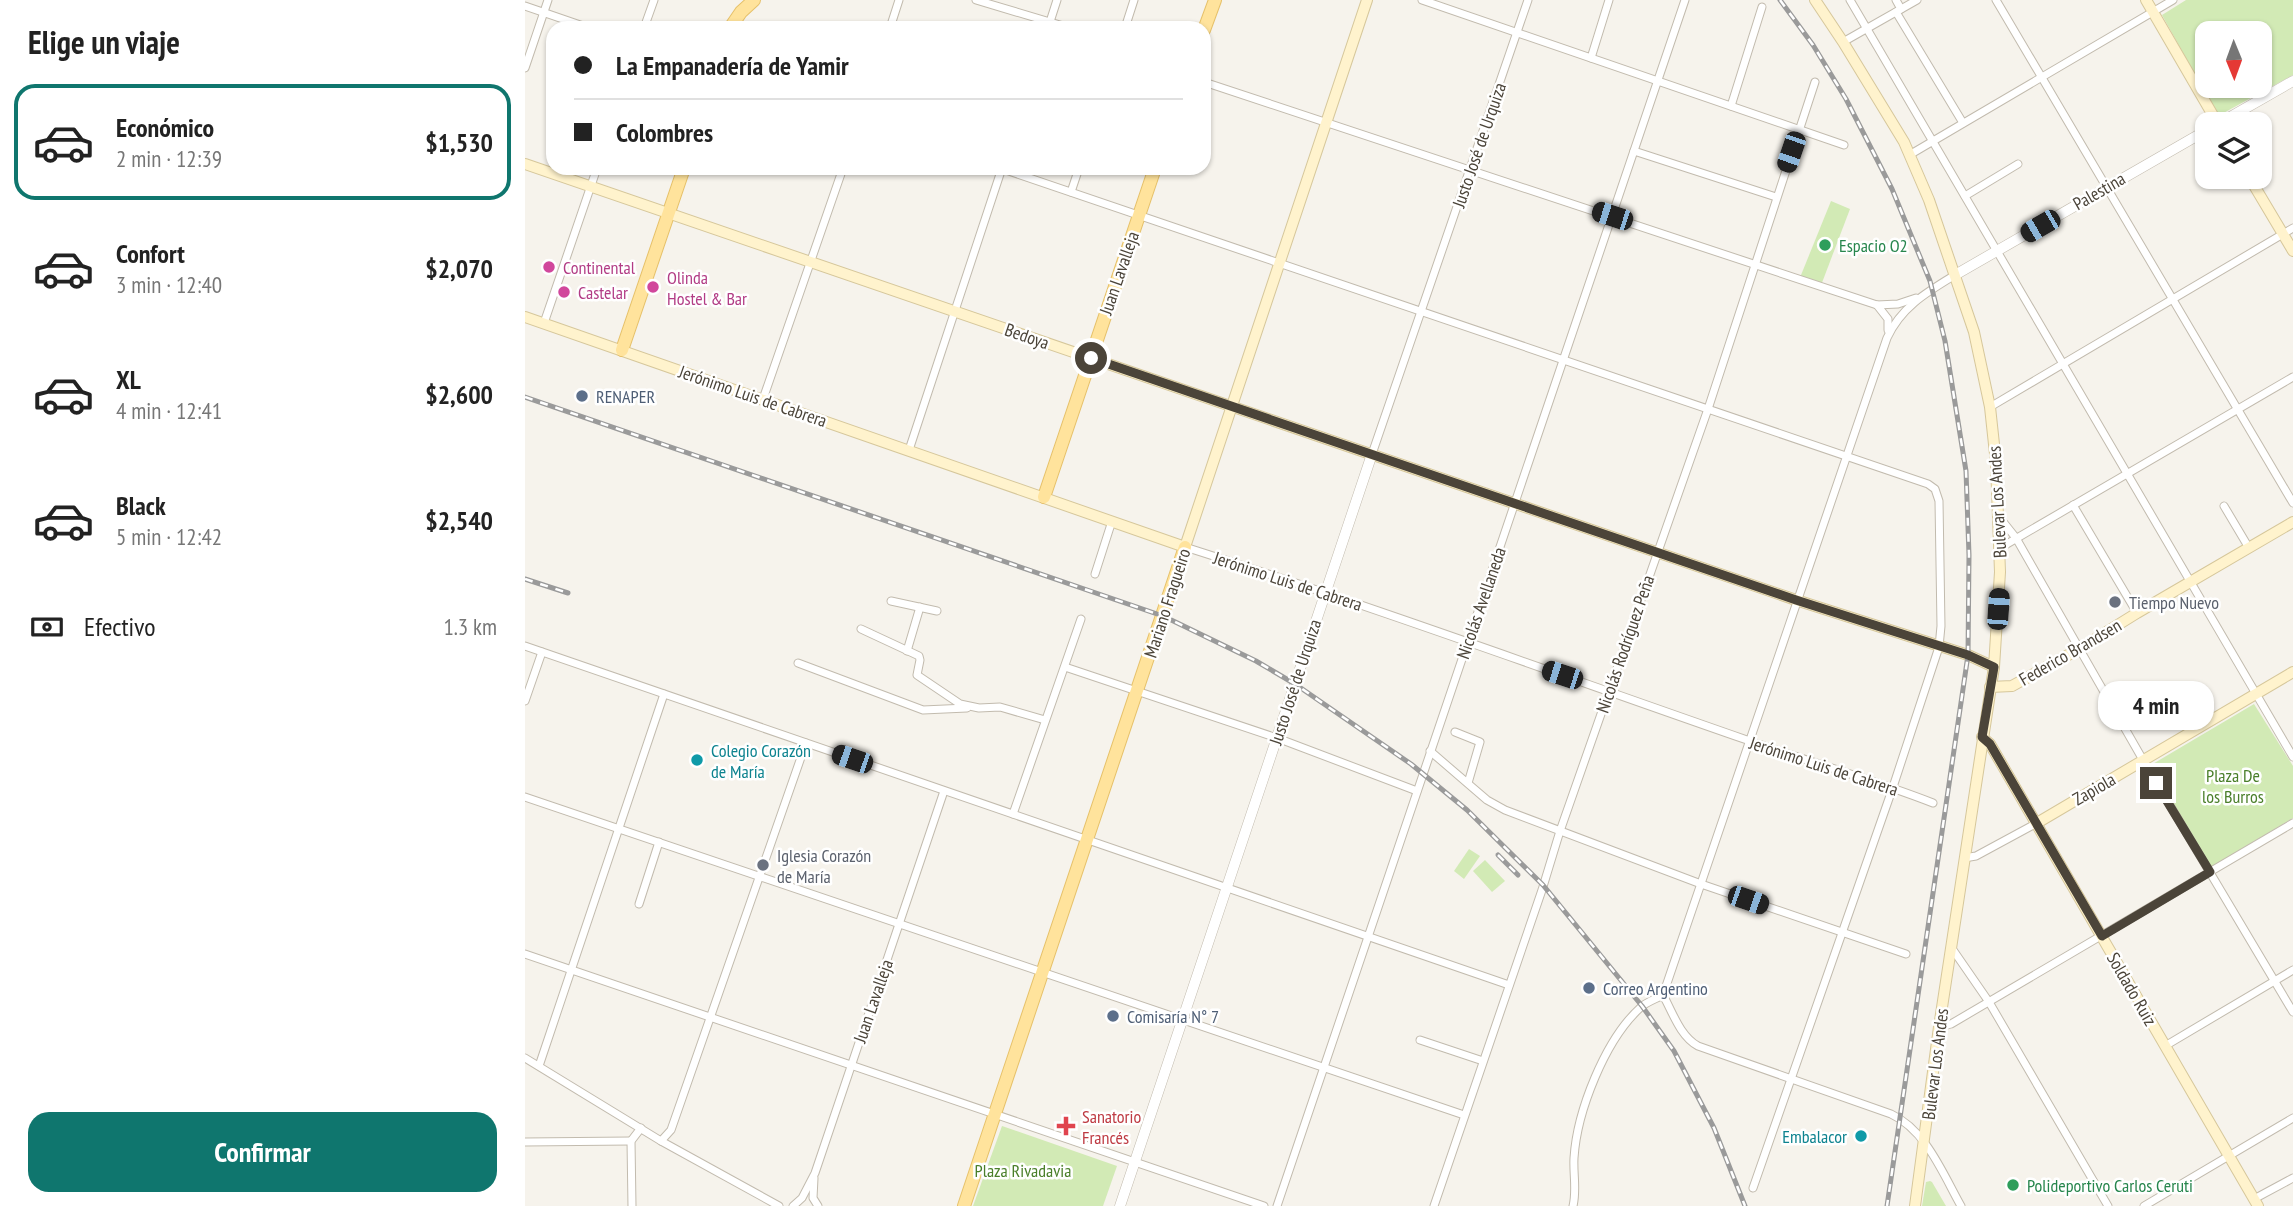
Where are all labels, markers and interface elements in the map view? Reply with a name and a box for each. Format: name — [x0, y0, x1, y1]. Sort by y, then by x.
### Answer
text: Elige un viaje — [28, 21, 180, 63]
north arrow — [2195, 21, 2271, 98]
map controls — [2195, 21, 2272, 189]
text: La Empanadería de Yamir — [616, 49, 849, 82]
street label: Justo José de Urquiza — [1447, 80, 1511, 211]
icon: car — [32, 111, 95, 174]
text: Económico — [116, 111, 214, 144]
button: layers — [2195, 112, 2272, 189]
text: Colombres — [616, 116, 713, 149]
text: $1,530 — [425, 126, 493, 159]
car — [1775, 129, 1808, 175]
text: 2 min · 12:39 — [116, 144, 222, 173]
street label: Palestina — [2069, 167, 2129, 215]
car — [1589, 200, 1636, 232]
car — [2017, 206, 2064, 246]
street label: Juan Lavalleja — [1094, 228, 1144, 319]
place label: Espacio O2 — [1839, 234, 1908, 257]
icon: car — [32, 237, 95, 300]
text: Confort — [116, 237, 185, 270]
marker: Espacio O2 — [1817, 237, 1833, 253]
text: $2,070 — [425, 252, 493, 285]
place label: Continental — [563, 256, 636, 279]
marker: Continental — [541, 259, 557, 275]
place label: Olinda Hostel & Bar — [667, 266, 747, 310]
text: 3 min · 12:40 — [116, 270, 222, 299]
marker: Olinda Hostel & Bar — [645, 279, 661, 295]
place label: Castelar — [578, 281, 628, 304]
marker: Castelar — [556, 284, 572, 300]
street label: Bedoya — [1002, 318, 1052, 354]
route start — [1075, 342, 1107, 374]
street label: Jerónimo Luis de Cabrera — [675, 360, 830, 432]
icon: car — [32, 363, 95, 426]
text: XL — [116, 363, 141, 396]
text: $2,600 — [425, 378, 493, 411]
place label: RENAPER — [596, 385, 655, 408]
marker: RENAPER — [574, 388, 590, 404]
text: 4 min · 12:41 — [116, 396, 222, 425]
street label: Bulevar Los Andes — [1983, 445, 2011, 559]
icon: car — [32, 489, 95, 552]
text: Black — [116, 489, 166, 522]
text: $2,540 — [425, 504, 493, 537]
text: 5 min · 12:42 — [116, 522, 222, 551]
street label: Nicolás Avellaneda — [1451, 544, 1511, 662]
street label: Mariano Fragueiro — [1139, 545, 1196, 660]
street label: Jerónimo Luis de Cabrera — [1210, 546, 1365, 616]
street label: Nicolás Rodríguez Peña — [1591, 572, 1659, 716]
car — [1987, 587, 2010, 631]
place label: Tiempo Nuevo — [2129, 591, 2219, 614]
marker: Tiempo Nuevo — [2107, 594, 2123, 610]
icon: cash — [28, 608, 66, 646]
text: Efectivo — [84, 610, 156, 643]
text: 1.3 km — [443, 612, 497, 641]
street label: Federico Brandsen — [2015, 613, 2125, 691]
street label: Justo José de Urquiza — [1264, 616, 1326, 749]
car — [1539, 659, 1586, 691]
callout: 4 min — [2098, 682, 2214, 730]
text: 4 min — [2133, 691, 2179, 720]
street label: Jerónimo Luis de Cabrera — [1746, 731, 1901, 801]
place label: Colegio Corazón de María — [711, 739, 811, 783]
car — [829, 742, 876, 776]
marker: Colegio Corazón de María — [689, 752, 705, 768]
park label: Plaza De los Burros — [2202, 764, 2264, 808]
route end — [2140, 767, 2172, 799]
street label: Zapiola — [2068, 768, 2120, 810]
place label: Iglesia Corazón de María — [777, 844, 871, 888]
marker: Iglesia Corazón de María — [755, 857, 771, 873]
car — [1725, 883, 1772, 917]
street label: Soldado Ruiz — [2102, 948, 2162, 1030]
street label: Juan Lavalleja — [848, 956, 898, 1047]
place label: Correo Argentino — [1603, 977, 1708, 1000]
marker: Correo Argentino — [1581, 980, 1597, 996]
place label: Comisaría N° 7 — [1127, 1005, 1219, 1028]
street label: Bulevar Los Andes — [1917, 1007, 1953, 1121]
marker: Comisaría N° 7 — [1105, 1008, 1121, 1024]
place label: Sanatorio Francés — [1082, 1105, 1141, 1149]
button: Confirmar — [28, 1112, 497, 1192]
marker: Sanatorio Francés — [1056, 1116, 1076, 1136]
place label: Embalacor — [1782, 1125, 1847, 1148]
marker: Embalacor — [1853, 1128, 1869, 1144]
park label: Plaza Rivadavia — [975, 1159, 1071, 1182]
place label: Polideportivo Carlos Ceruti — [2027, 1174, 2193, 1197]
marker: Polideportivo Carlos Ceruti — [2005, 1177, 2021, 1193]

